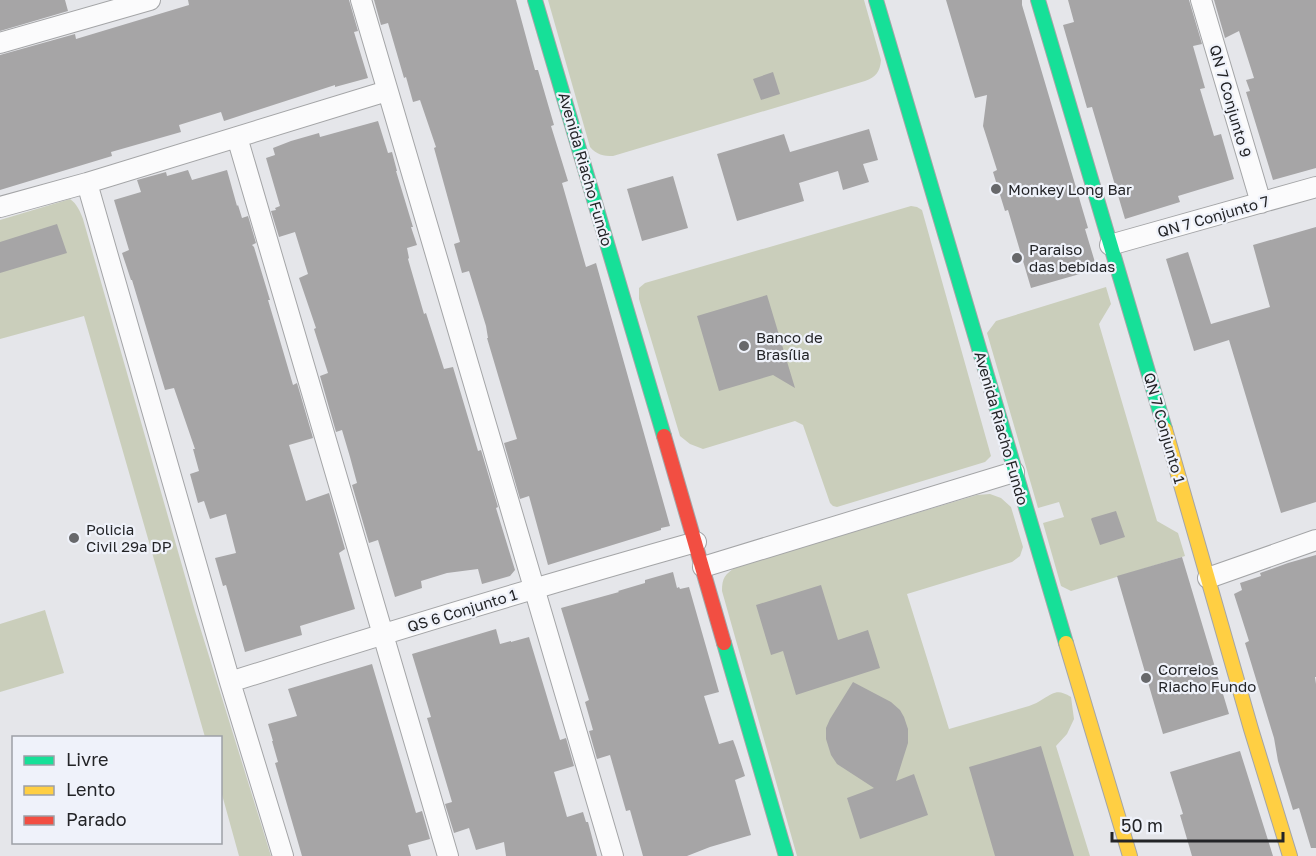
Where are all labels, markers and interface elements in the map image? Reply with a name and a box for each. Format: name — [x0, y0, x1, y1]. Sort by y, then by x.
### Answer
street label: QN 7 Conjunto 9 — [1206, 43, 1256, 159]
street label: Avenida Riacho Fundo — [555, 90, 617, 248]
place label: Monkey Long Bar — [1008, 180, 1132, 198]
marker: Monkey Long Bar — [989, 182, 1003, 196]
street label: QN 7 Conjunto 7 — [1155, 191, 1271, 241]
place label: Paraiso das bebidas — [1029, 240, 1115, 275]
marker: Paraiso das bebidas — [1010, 251, 1024, 265]
place label: Banco de Brasília — [756, 328, 823, 363]
marker: Banco de Brasília — [737, 339, 751, 353]
street label: Avenida Riacho Fundo — [971, 349, 1033, 507]
street label: QN 7 Conjunto 1 — [1141, 370, 1189, 486]
place label: Policia Civil 29a DP — [86, 520, 172, 555]
marker: Policia Civil 29a DP — [67, 531, 81, 545]
street label: QS 6 Conjunto 1 — [405, 585, 519, 635]
place label: Correios Riacho Fundo — [1158, 660, 1256, 695]
marker: Correios Riacho Fundo — [1139, 671, 1153, 685]
legend — [12, 736, 222, 844]
text: Livre — [66, 748, 108, 770]
text: Lento — [66, 778, 115, 800]
scale bar — [1112, 805, 1283, 843]
text: Parado — [66, 808, 127, 830]
text: 50 m — [1121, 814, 1163, 836]

